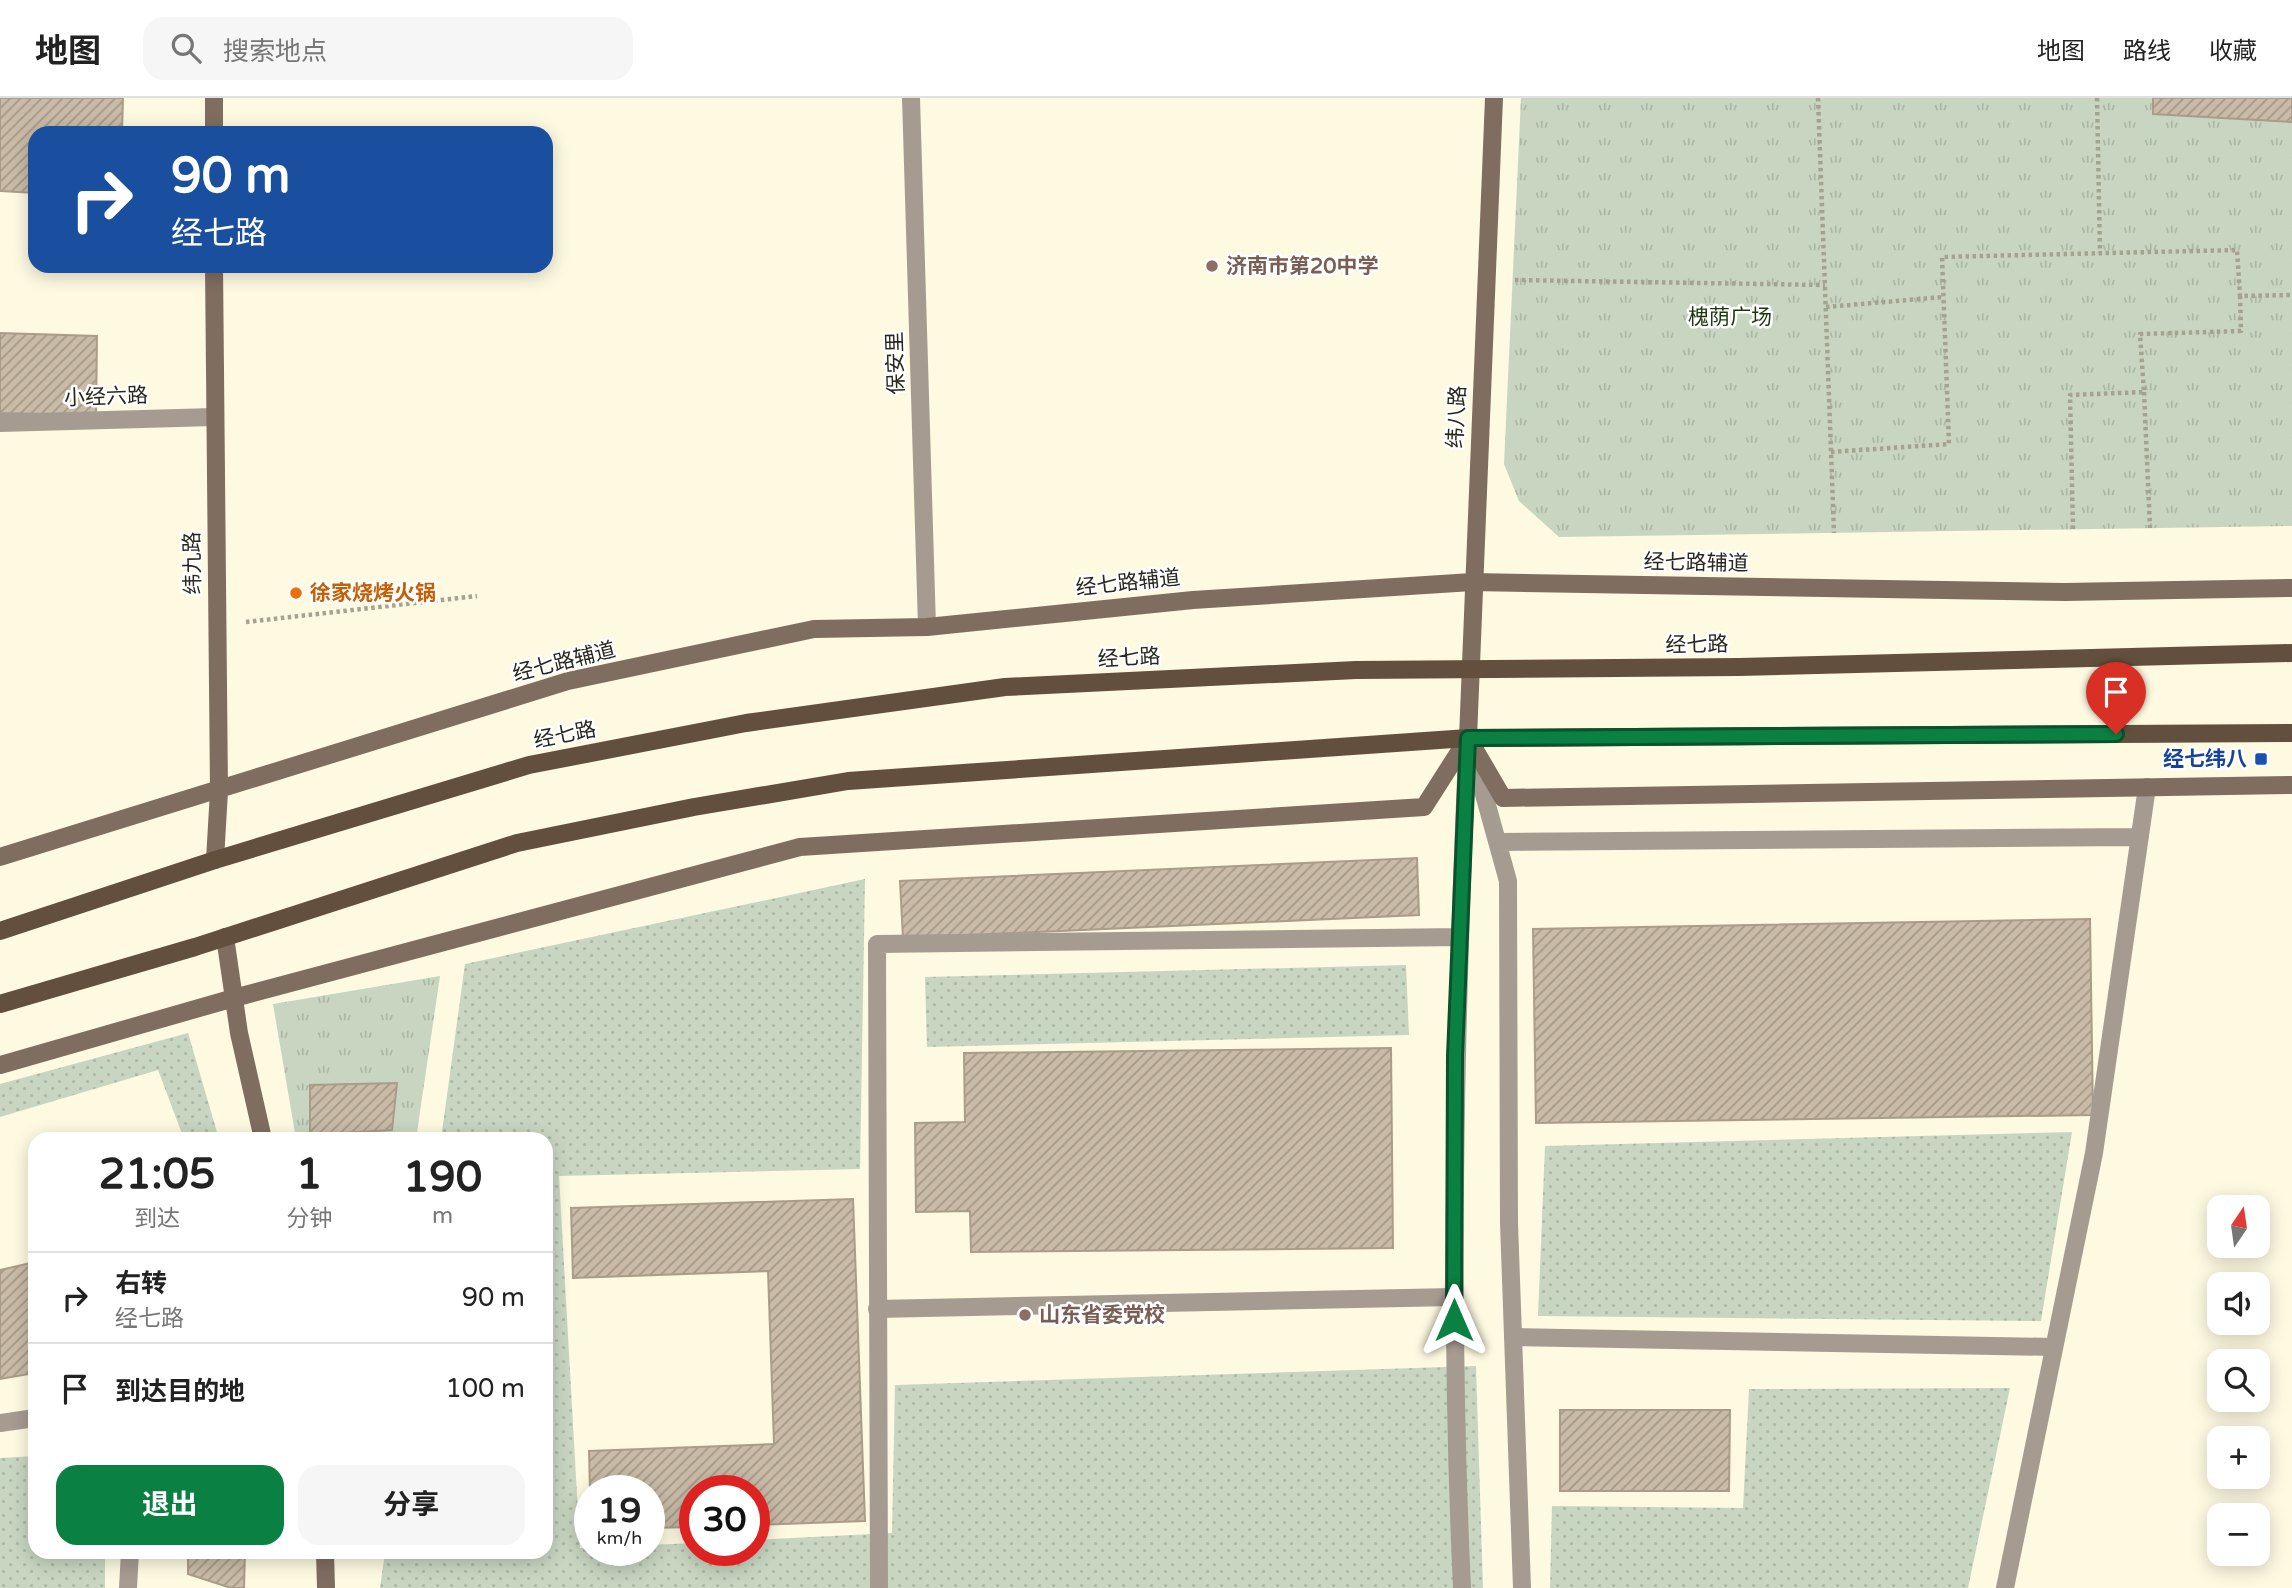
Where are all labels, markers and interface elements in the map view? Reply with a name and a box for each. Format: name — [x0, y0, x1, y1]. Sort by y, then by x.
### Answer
search box — [143, 17, 633, 80]
icon: search — [167, 29, 205, 67]
text: 地图 — [35, 32, 101, 71]
text: 搜索地点 — [223, 36, 327, 67]
text: 地图 — [2037, 37, 2085, 66]
text: 路线 — [2123, 37, 2171, 66]
text: 收藏 — [2209, 37, 2257, 66]
text: 90 m — [171, 147, 290, 206]
icon: right — [56, 154, 147, 245]
text: 经七路 — [171, 215, 267, 253]
place label: 济南市第20中学 — [1226, 254, 1378, 279]
marker: 济南市第20中学 — [1204, 258, 1220, 274]
park label: 槐荫广场 — [1688, 305, 1772, 330]
street label: 保安里 — [882, 331, 910, 395]
street label: 小经六路 — [64, 383, 148, 411]
street label: 纬八路 — [1443, 385, 1471, 449]
street label: 纬九路 — [180, 531, 206, 595]
street label: 经七路辅道 — [1643, 550, 1749, 576]
street label: 经七路辅道 — [1074, 565, 1182, 601]
place label: 徐家烧烤火锅 — [310, 581, 436, 606]
marker: 徐家烧烤火锅 — [288, 585, 304, 601]
street label: 经七路 — [1665, 632, 1729, 658]
street label: 经七路辅道 — [510, 637, 618, 687]
street label: 经七路 — [1097, 644, 1161, 672]
pin — [2086, 662, 2146, 734]
icon: arrive — [2097, 673, 2135, 711]
street label: 经七路 — [532, 717, 598, 753]
place label: 经七纬八 — [2163, 747, 2247, 772]
marker: 经七纬八 — [2253, 751, 2269, 767]
text: 21:05 — [99, 1149, 215, 1200]
text: 1 — [296, 1149, 322, 1200]
text: 190 — [403, 1152, 482, 1203]
north arrow — [2207, 1195, 2270, 1258]
map controls — [2207, 1195, 2270, 1566]
text: m — [432, 1202, 453, 1230]
text: 到达 — [134, 1205, 180, 1233]
text: 分钟 — [286, 1205, 332, 1233]
text: 右转 — [115, 1268, 167, 1299]
button: sound — [2207, 1272, 2270, 1335]
icon: right — [56, 1279, 94, 1317]
text: 90 m — [462, 1282, 525, 1313]
position arrow — [1417, 1283, 1491, 1357]
place label: 山东省委党校 — [1039, 1303, 1165, 1328]
text: 经七路 — [115, 1305, 184, 1333]
marker: 山东省委党校 — [1017, 1307, 1033, 1323]
button: search — [2207, 1349, 2270, 1412]
icon: arrive — [56, 1370, 94, 1408]
text: 100 m — [445, 1373, 525, 1404]
text: 到达目的地 — [115, 1376, 245, 1407]
button: + — [2207, 1426, 2270, 1489]
button: 退出 — [56, 1465, 284, 1545]
button: 分享 — [298, 1465, 525, 1545]
speed limit sign: 30 — [679, 1475, 770, 1566]
text: 19 — [598, 1490, 641, 1532]
button: − — [2207, 1503, 2270, 1566]
text: km/h — [597, 1527, 642, 1549]

